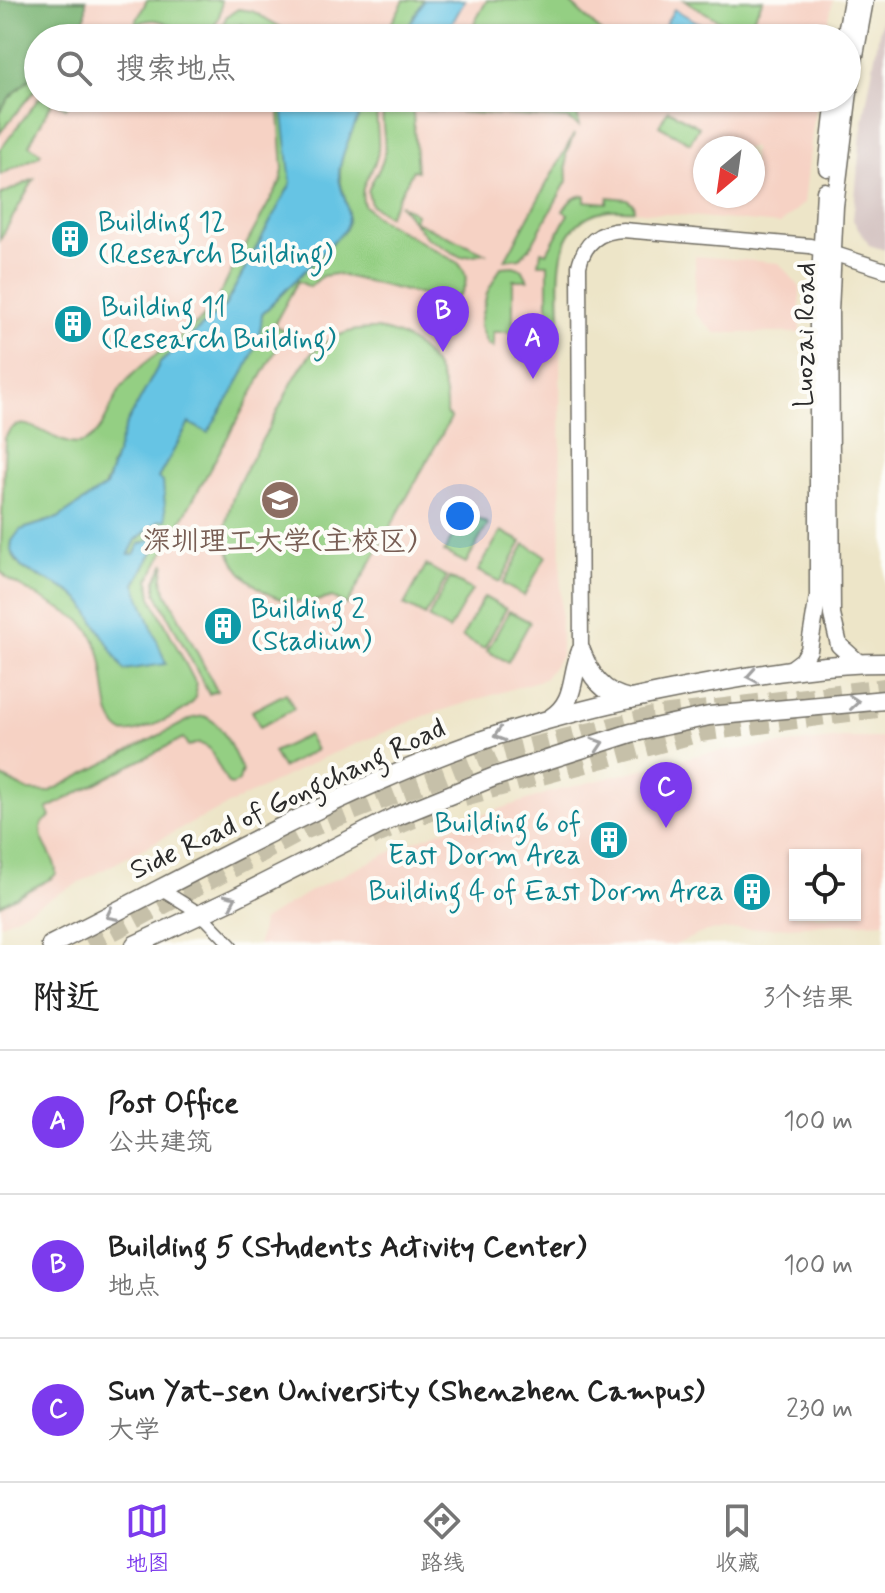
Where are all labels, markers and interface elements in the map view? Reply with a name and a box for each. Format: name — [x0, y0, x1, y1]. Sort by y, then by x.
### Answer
search box — [24, 24, 861, 112]
icon: search — [52, 46, 96, 90]
text: 搜索地点 — [116, 50, 236, 89]
north arrow — [693, 136, 765, 208]
place label: Building 12 (Research Building) — [98, 205, 333, 277]
building icon: Building 12 (Research Building) — [49, 218, 91, 260]
street label: Luozai Road — [786, 262, 826, 408]
pin: B — [417, 286, 469, 352]
place label: Building 11 (Research Building) — [101, 290, 336, 362]
building icon: Building 11 (Research Building) — [52, 303, 94, 345]
pin: A — [507, 313, 559, 379]
school or university icon: 深圳理工大学(主校区) — [259, 479, 301, 521]
your location — [440, 496, 480, 536]
place label: 深圳理工大学(主校区) — [143, 524, 417, 561]
place label: Building 2 (Stadium) — [251, 592, 372, 661]
building icon: Building 2 (Stadium) — [202, 605, 244, 647]
one-way arrow — [745, 666, 759, 683]
one-way arrow — [848, 693, 861, 710]
street label: Side Road of Gongchang Road — [124, 711, 453, 892]
one-way arrow — [493, 726, 506, 742]
one-way arrow — [591, 737, 604, 753]
pin: C — [640, 762, 692, 828]
place label: Building 6 of East Dorm Area — [388, 806, 581, 875]
building icon: Building 6 of East Dorm Area — [588, 819, 630, 861]
map controls — [789, 849, 861, 921]
button: locate — [789, 849, 861, 921]
building icon: Building 4 of East Dorm Area — [731, 871, 773, 913]
place label: Building 4 of East Dorm Area — [369, 874, 724, 914]
one-way arrow — [222, 894, 237, 910]
one-way arrow — [105, 905, 120, 920]
text: 附近 — [32, 976, 100, 1021]
text: 3个结果 — [763, 982, 853, 1016]
text: Post Office — [108, 1084, 239, 1123]
text: A — [49, 1105, 67, 1139]
text: 100 m — [783, 1105, 853, 1139]
text: 公共建筑 — [108, 1126, 212, 1160]
text: Building 5 (Students Activity Center) — [108, 1228, 586, 1267]
text: B — [50, 1249, 66, 1283]
text: 100 m — [783, 1249, 853, 1283]
text: 地点 — [108, 1270, 160, 1304]
text: Sun Yat-sen University (Shenzhen Campus) — [108, 1372, 705, 1411]
text: C — [49, 1393, 67, 1427]
text: 230 m — [786, 1393, 853, 1427]
text: 大学 — [108, 1414, 160, 1448]
tab: 地图 — [125, 1499, 170, 1578]
tab: 路线 — [420, 1499, 465, 1578]
tab: 收藏 — [715, 1499, 760, 1578]

